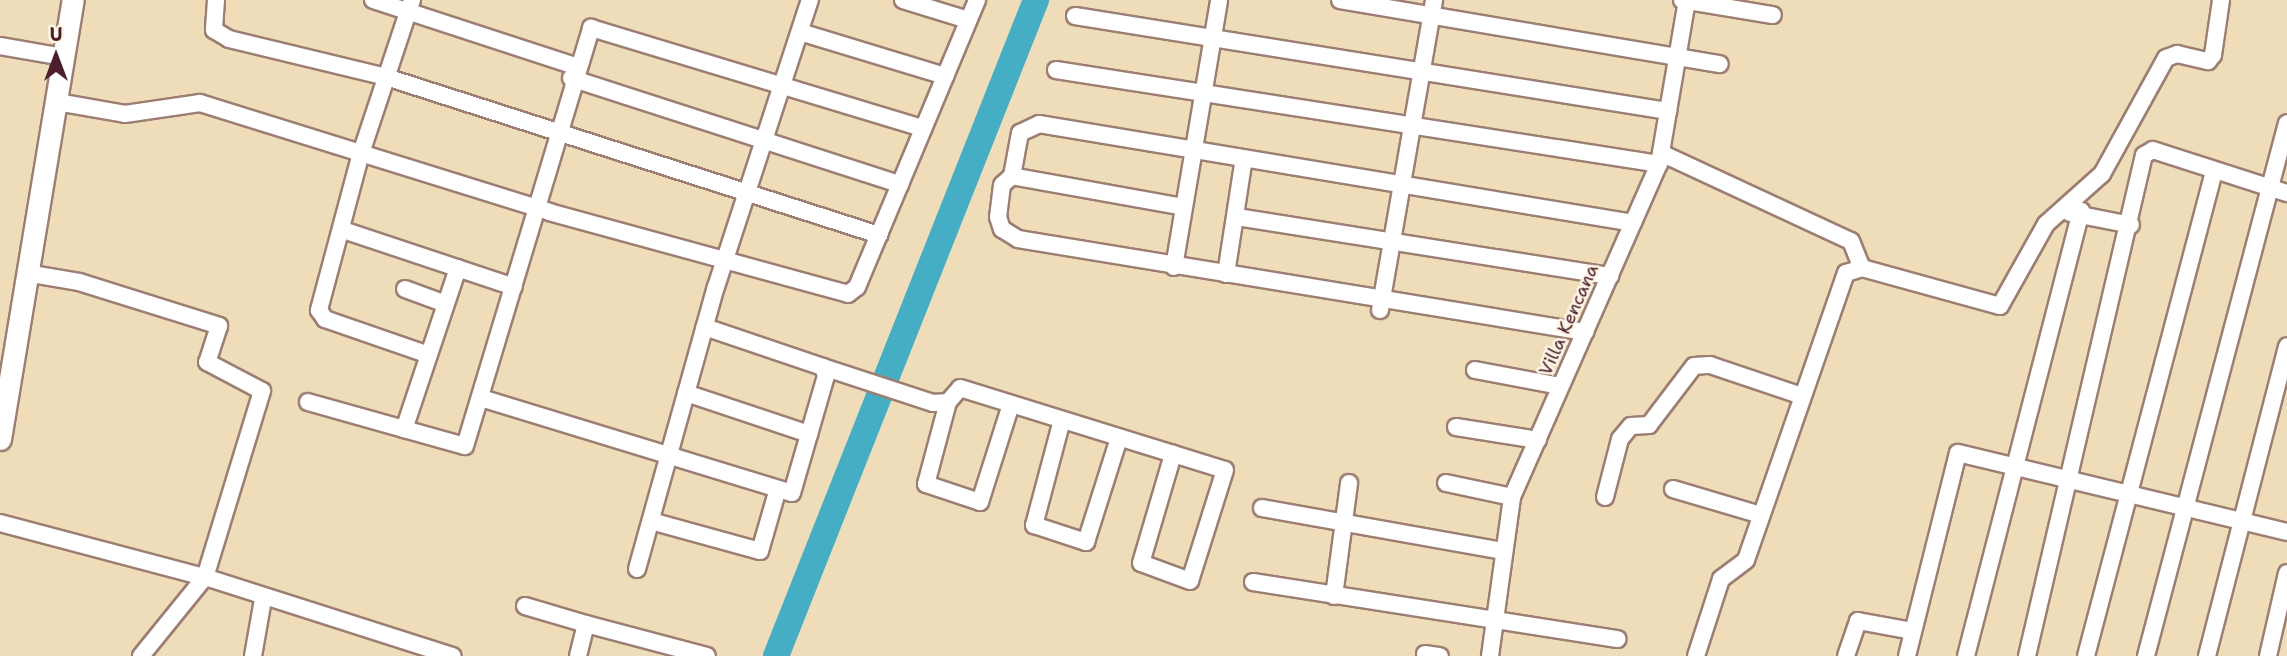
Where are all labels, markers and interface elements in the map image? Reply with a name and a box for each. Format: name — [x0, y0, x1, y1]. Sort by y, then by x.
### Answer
north arrow — [21, 21, 91, 91]
text: U — [50, 22, 63, 47]
street label: Villa Kencana — [1535, 261, 1603, 379]

